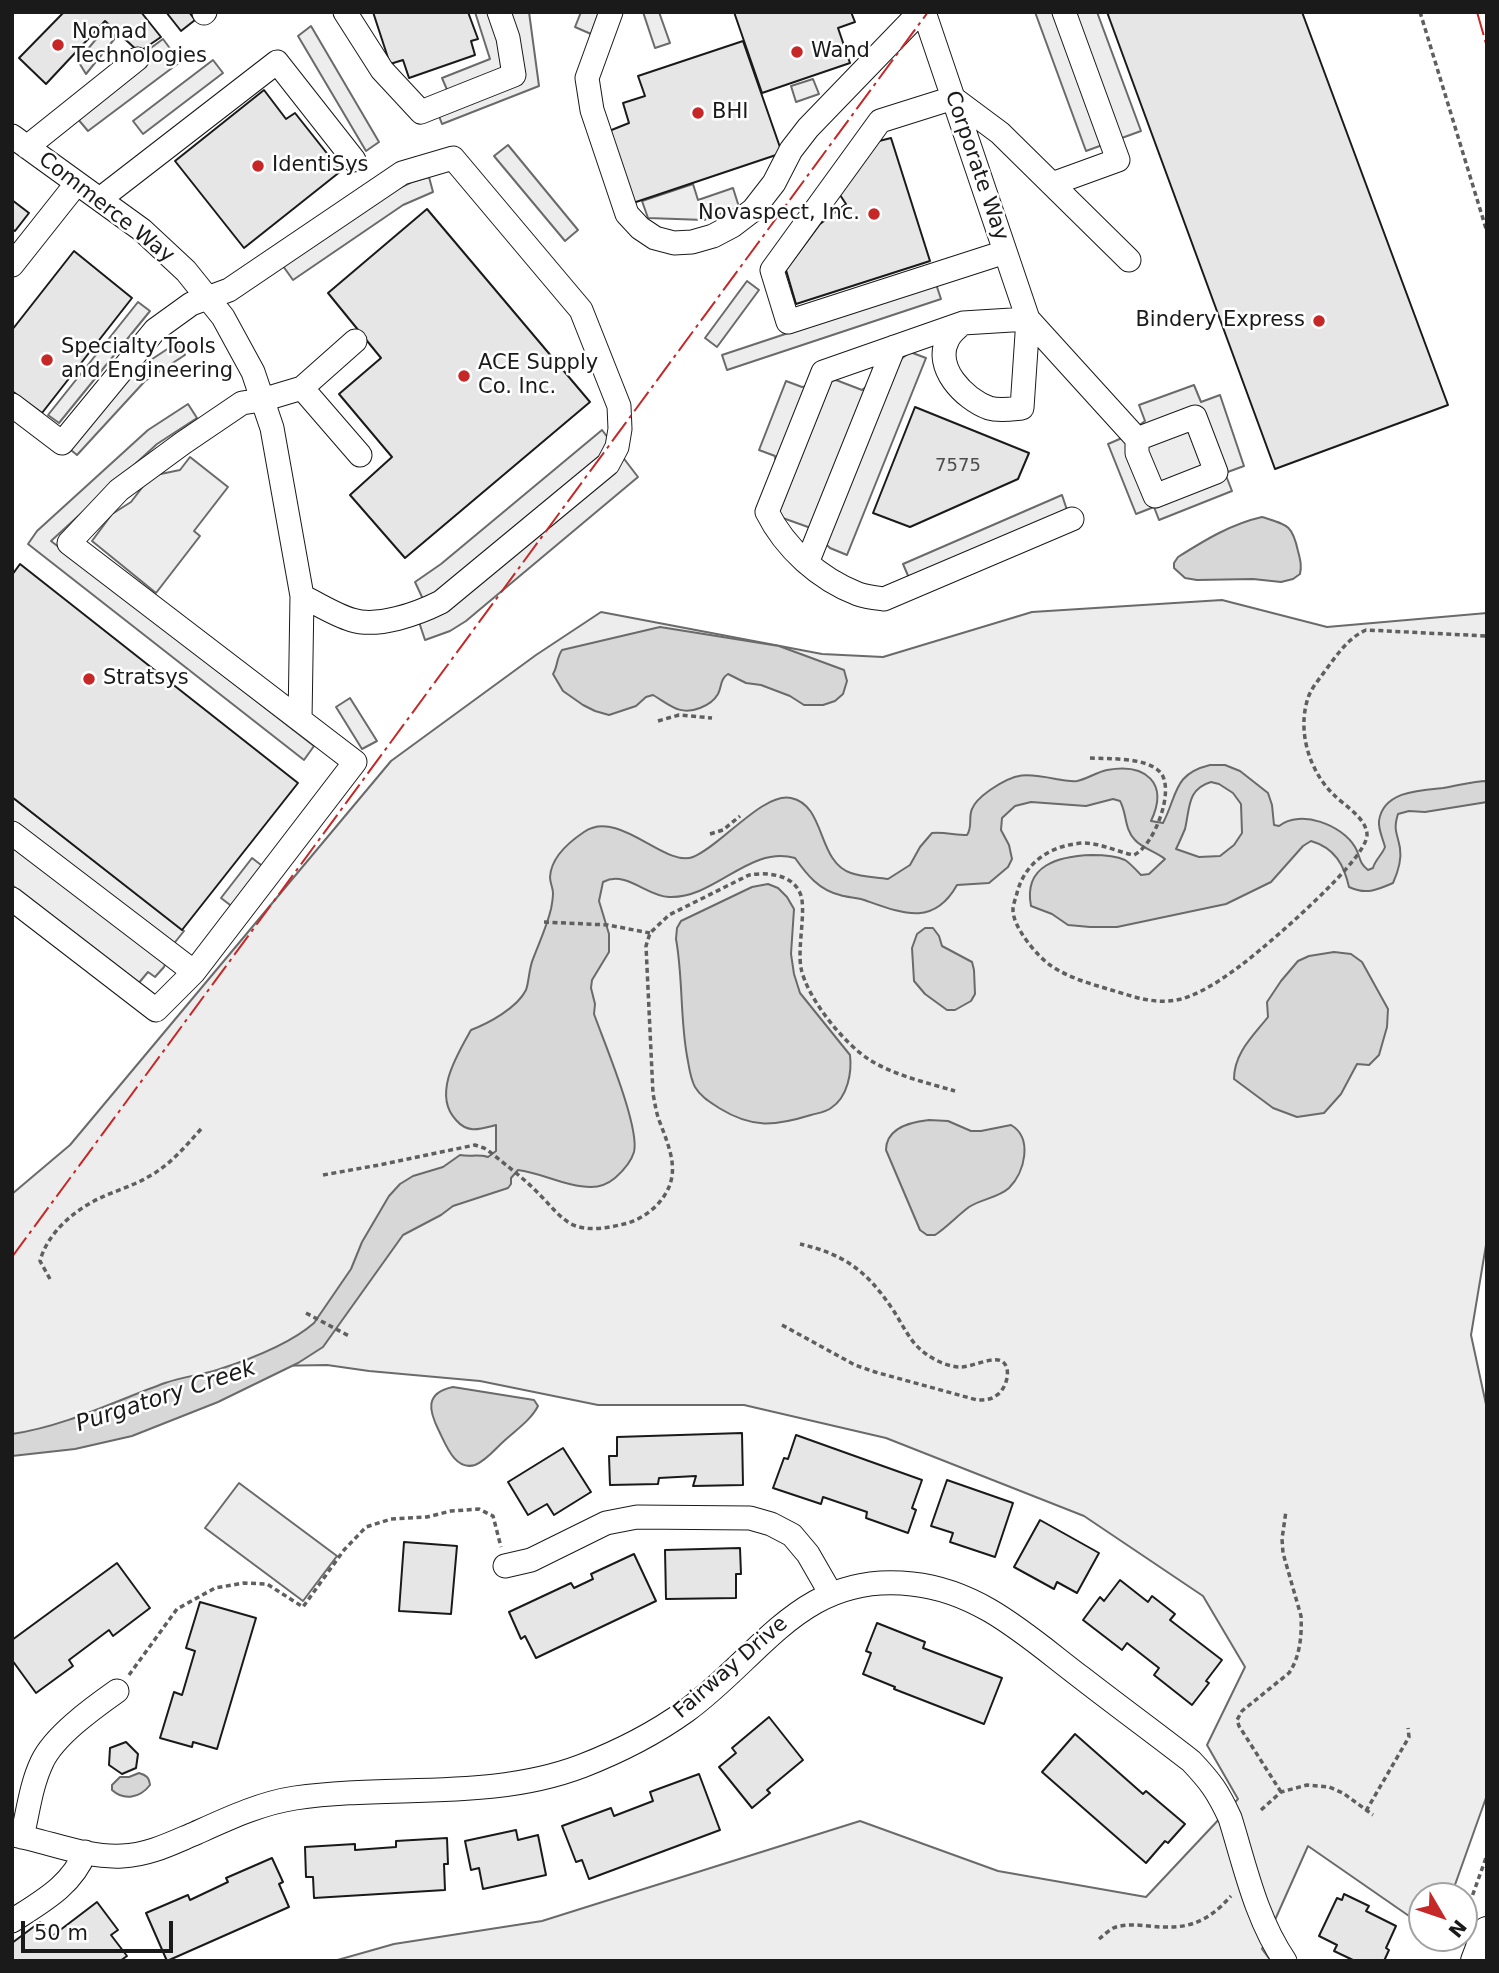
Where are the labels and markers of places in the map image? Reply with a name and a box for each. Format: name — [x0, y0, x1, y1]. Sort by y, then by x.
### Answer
place label: Nomad Technologies — [72, 20, 207, 70]
marker: Nomad Technologies — [50, 37, 66, 53]
place label: Wand — [811, 39, 870, 65]
marker: Wand — [789, 44, 805, 60]
place label: BHI — [712, 100, 748, 126]
marker: BHI — [690, 105, 706, 121]
place label: IdentiSys — [272, 153, 369, 179]
marker: IdentiSys — [250, 158, 266, 174]
place label: Novaspect, Inc. — [698, 201, 860, 227]
marker: Novaspect, Inc. — [866, 206, 882, 222]
place label: Bindery Express — [1135, 308, 1305, 334]
marker: Bindery Express — [1311, 313, 1327, 329]
place label: Specialty Tools and Engineering — [61, 335, 233, 385]
place label: ACE Supply Co. Inc. — [478, 351, 598, 401]
marker: Specialty Tools and Engineering — [39, 352, 55, 368]
marker: ACE Supply Co. Inc. — [456, 368, 472, 384]
place label: Stratsys — [103, 666, 189, 692]
marker: Stratsys — [81, 671, 97, 687]

